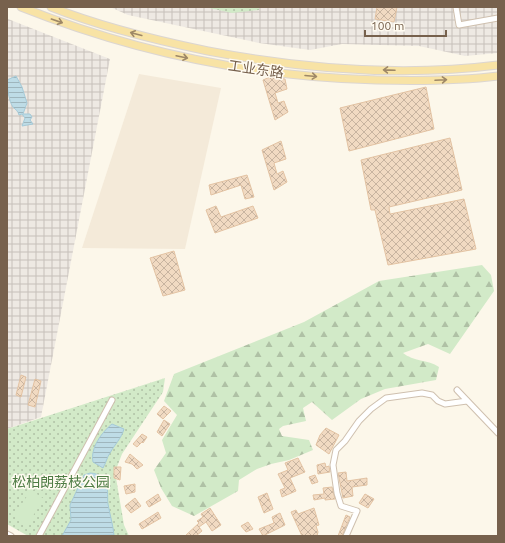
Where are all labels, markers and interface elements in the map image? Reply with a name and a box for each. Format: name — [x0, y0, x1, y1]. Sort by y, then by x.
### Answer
scale bar — [365, 12, 446, 38]
one-way arrow — [51, 18, 64, 25]
text: 100 m — [371, 19, 404, 32]
one-way arrow — [130, 30, 143, 38]
one-way arrow — [176, 53, 189, 61]
street label: 工业东路 — [227, 57, 285, 81]
one-way arrow — [383, 66, 396, 73]
one-way arrow — [304, 73, 317, 80]
one-way arrow — [434, 77, 447, 84]
park label: 松柏朗荔枝公园 — [12, 474, 110, 490]

